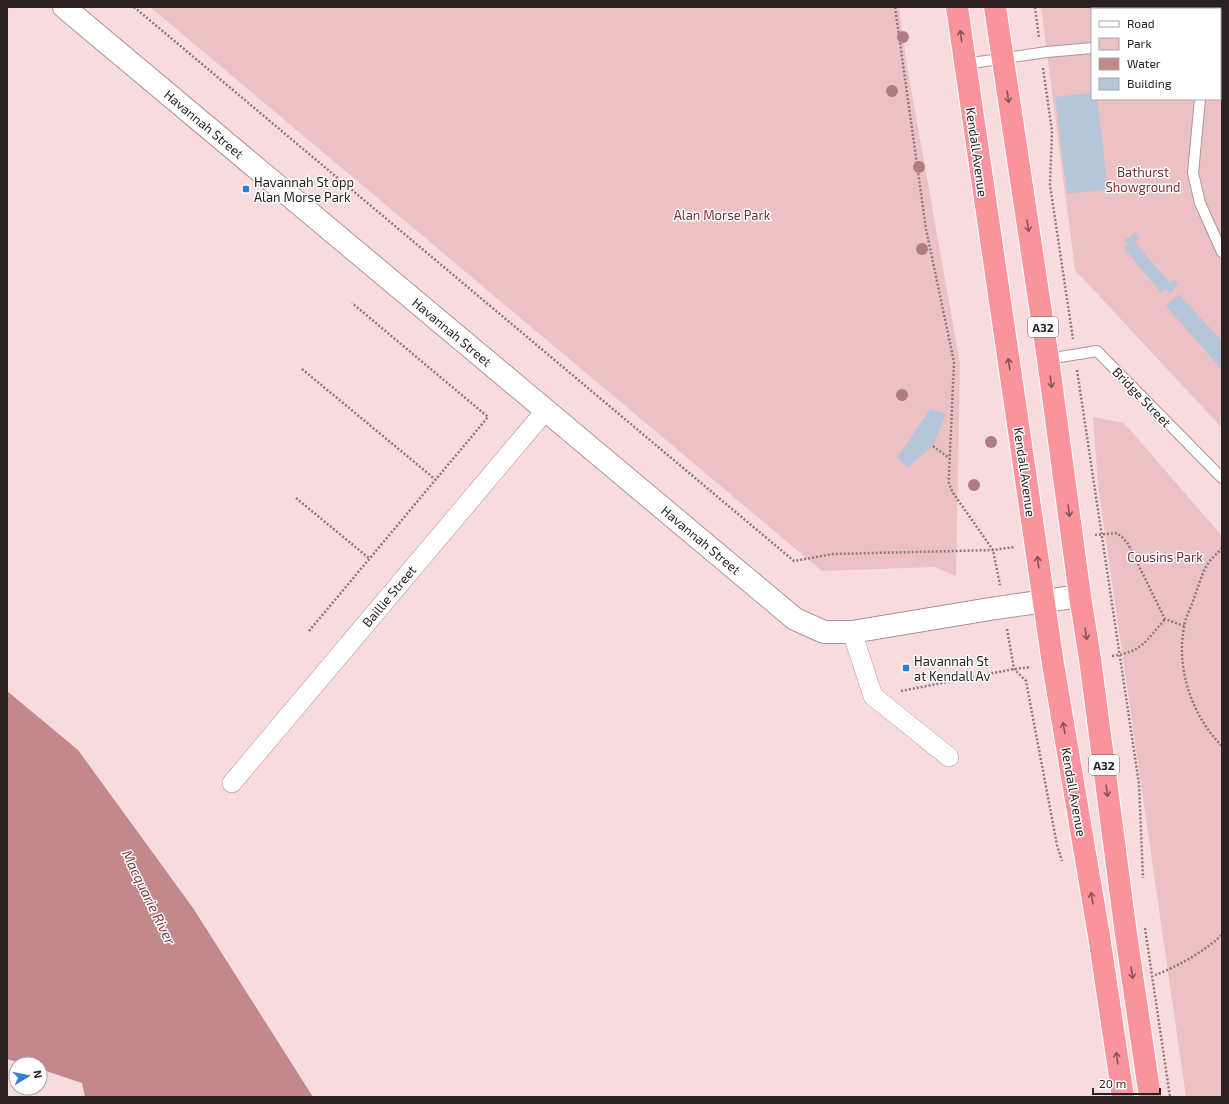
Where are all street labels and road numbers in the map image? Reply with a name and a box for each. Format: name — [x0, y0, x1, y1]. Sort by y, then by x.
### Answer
street label: Havannah Street — [161, 86, 247, 162]
street label: Kendall Avenue — [963, 106, 991, 198]
street label: Havannah Street — [409, 294, 495, 370]
road number: A32 — [1028, 317, 1058, 337]
street label: Bridge Street — [1109, 364, 1175, 430]
street label: Kendall Avenue — [1011, 426, 1039, 518]
street label: Havannah Street — [658, 502, 744, 578]
street label: Baillie Street — [359, 562, 419, 630]
street label: Kendall Avenue — [1058, 746, 1090, 838]
road number: A32 — [1089, 755, 1119, 775]

